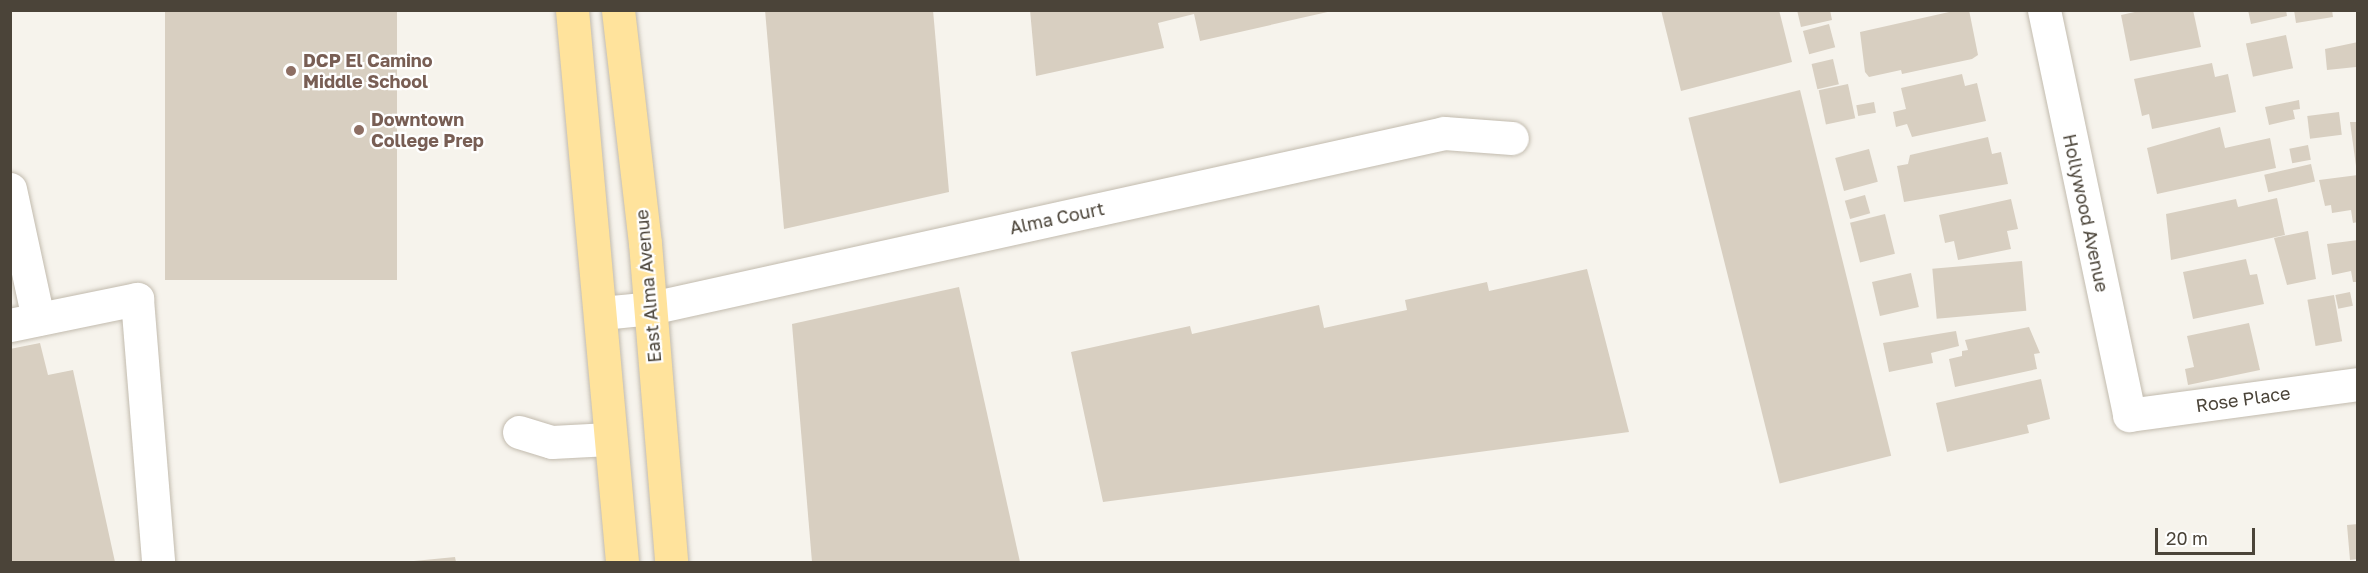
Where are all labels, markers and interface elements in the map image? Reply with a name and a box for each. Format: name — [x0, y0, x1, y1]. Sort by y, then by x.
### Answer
place label: DCP El Camino Middle School — [303, 50, 433, 92]
marker: DCP El Camino Middle School — [284, 64, 298, 78]
place label: Downtown College Prep — [371, 109, 484, 152]
marker: Downtown College Prep — [352, 123, 366, 137]
street label: Hollywood Avenue — [2059, 132, 2113, 294]
street label: Alma Court — [1008, 197, 1106, 239]
street label: East Alma Avenue — [631, 208, 665, 364]
street label: Rose Place — [2194, 382, 2292, 416]
scale bar — [2158, 516, 2258, 554]
text: 20 m — [2166, 527, 2208, 549]

